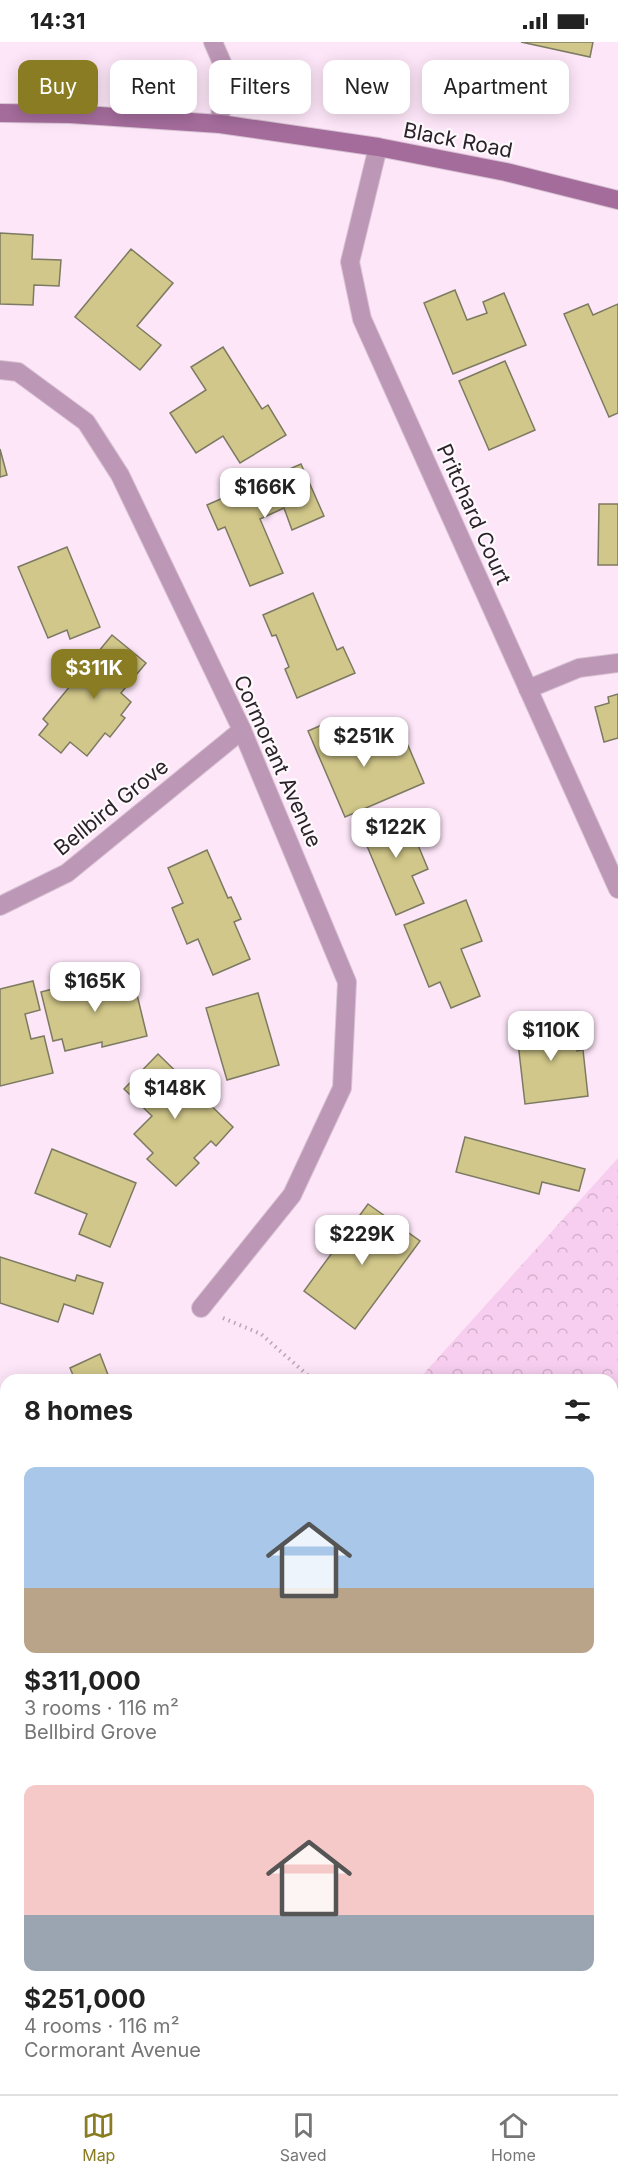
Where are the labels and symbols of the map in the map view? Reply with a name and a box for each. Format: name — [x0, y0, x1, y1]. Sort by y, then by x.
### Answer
street label: Black Road — [401, 117, 515, 163]
street label: Pritchard Court — [432, 440, 516, 588]
pin: $166K — [223, 468, 307, 519]
pin: $311K — [52, 649, 136, 700]
street label: Cormorant Avenue — [229, 671, 327, 851]
pin: $251K — [322, 717, 406, 768]
street label: Bellbird Grove — [49, 753, 173, 861]
pin: $122K — [354, 808, 438, 859]
pin: $165K — [53, 962, 137, 1013]
pin: $110K — [509, 1011, 593, 1062]
pin: $148K — [133, 1069, 217, 1120]
pin: $229K — [320, 1215, 404, 1266]

